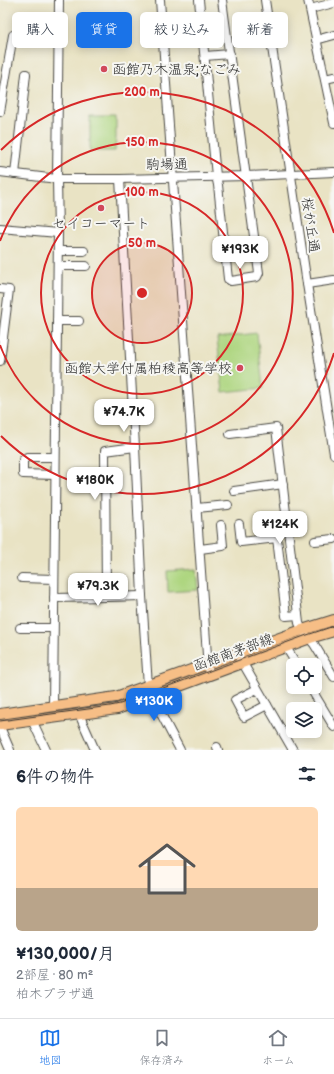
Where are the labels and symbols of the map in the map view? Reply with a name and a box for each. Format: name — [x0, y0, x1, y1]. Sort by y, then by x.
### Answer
place label: 函館乃木温泉;なごみ — [112, 61, 241, 78]
marker: 函館乃木温泉;なごみ — [99, 64, 109, 74]
text: 200 m — [124, 85, 160, 100]
text: 150 m — [126, 135, 158, 150]
street label: 駒場通 — [146, 156, 188, 173]
text: 100 m — [125, 185, 159, 200]
street label: 桜が丘通 — [298, 196, 323, 254]
marker: セイコーマート — [96, 203, 106, 213]
place label: セイコーマート — [52, 215, 150, 232]
text: 50 m — [128, 236, 156, 251]
pin: ¥193K — [212, 236, 268, 270]
centre of rings — [135, 286, 149, 300]
place label: 函館大学付属柏稜高等学校 — [64, 360, 232, 377]
marker: 函館大学付属柏稜高等学校 — [235, 363, 245, 373]
pin: ¥74.7K — [91, 399, 157, 433]
pin: ¥180K — [67, 467, 123, 501]
pin: ¥124K — [252, 511, 308, 545]
pin: ¥79.3K — [65, 573, 131, 607]
street label: 函館南茅部線 — [191, 630, 276, 675]
pin: ¥130K — [126, 688, 182, 722]

